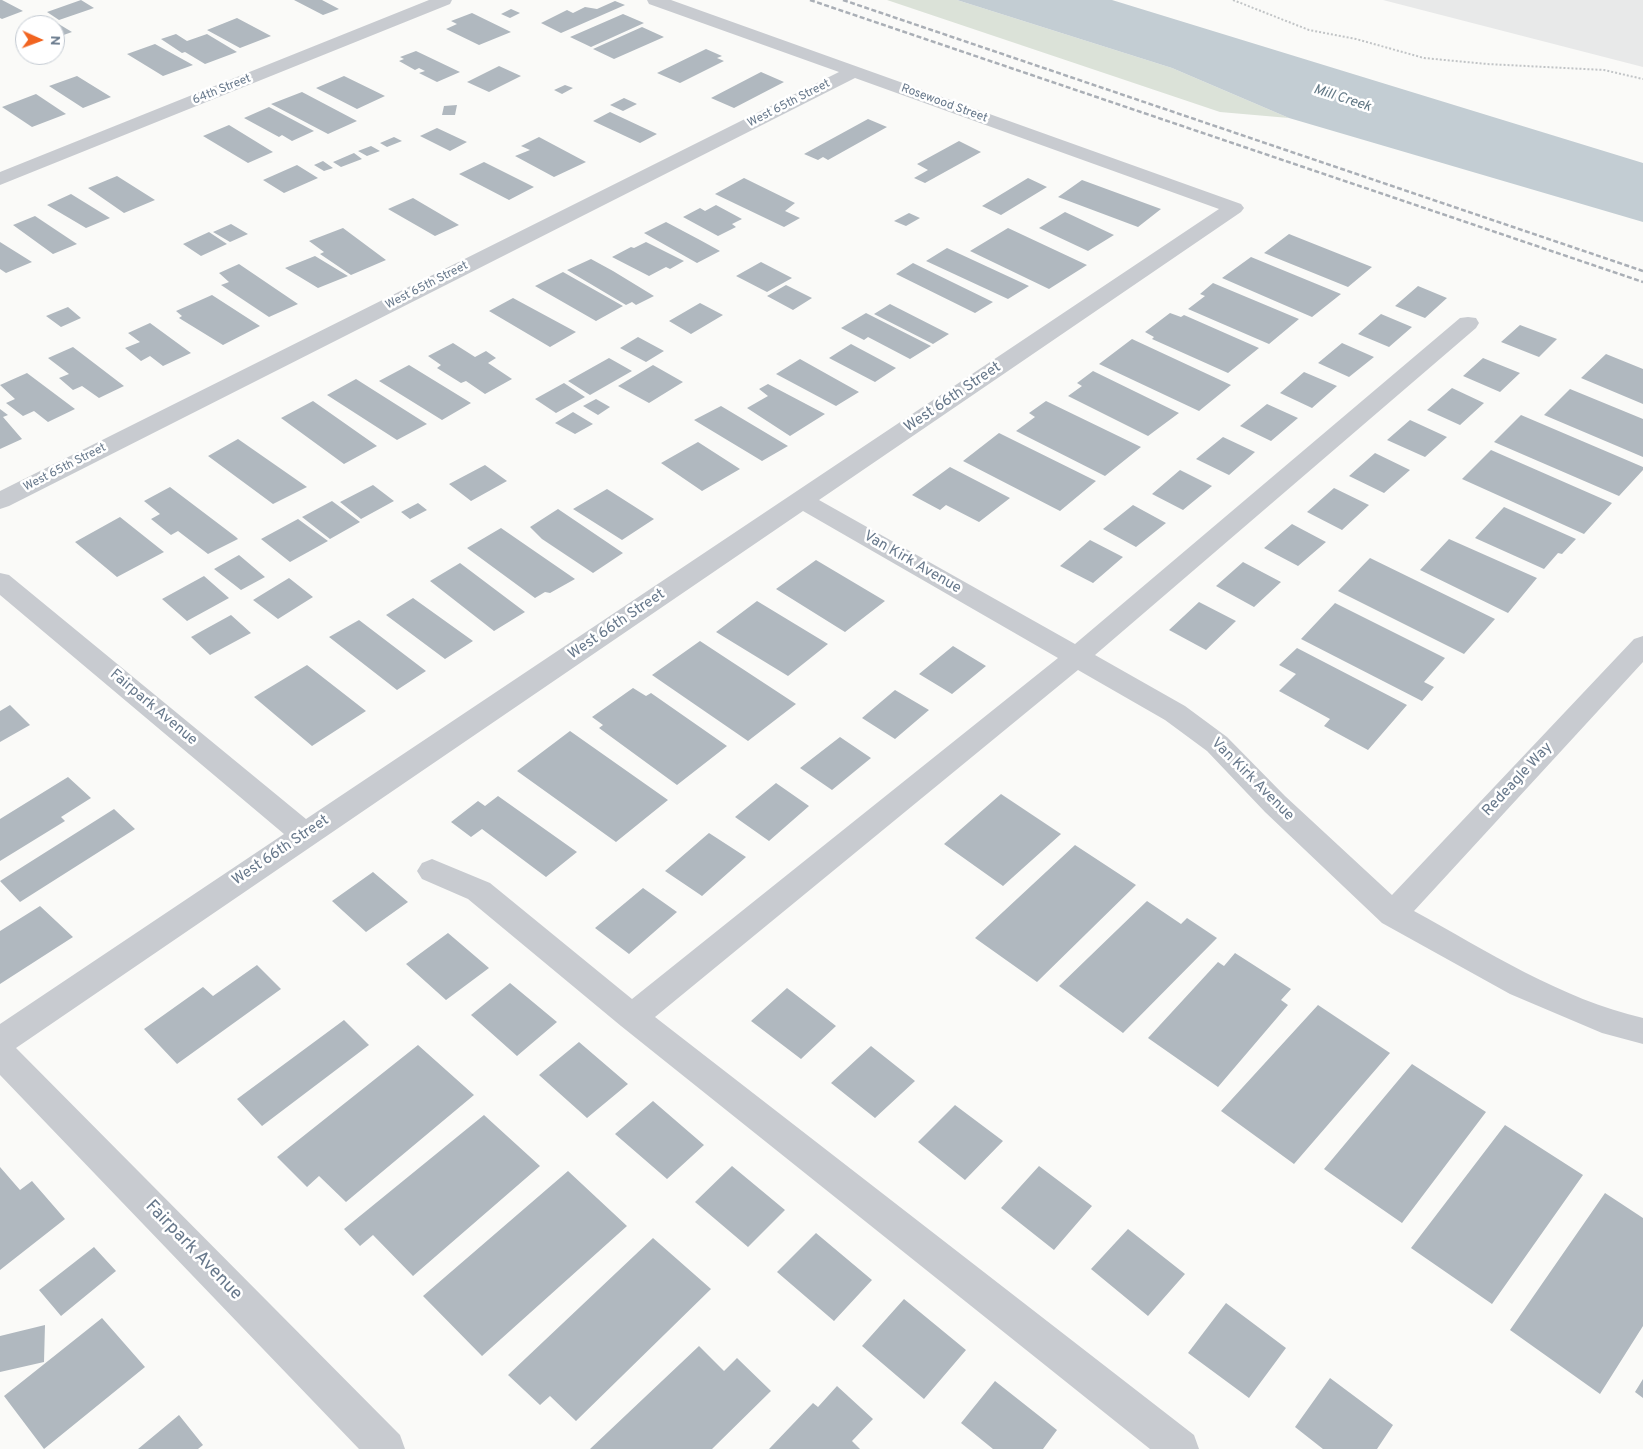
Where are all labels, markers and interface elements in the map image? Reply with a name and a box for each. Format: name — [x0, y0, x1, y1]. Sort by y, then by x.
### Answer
north arrow — [15, 15, 65, 65]
text: N — [46, 35, 63, 46]
street label: 64th Street — [191, 72, 253, 108]
street label: West 65th Street — [745, 77, 833, 131]
street label: Rosewood Street — [899, 82, 989, 126]
water label: Mill Creek — [1311, 82, 1373, 116]
street label: West 65th Street — [383, 259, 471, 313]
street label: West 66th Street — [901, 359, 1005, 437]
street label: West 65th Street — [21, 441, 109, 495]
street label: Van Kirk Avenue — [860, 528, 964, 598]
street label: West 66th Street — [565, 586, 669, 664]
street label: Fairpark Avenue — [106, 666, 200, 750]
street label: Van Kirk Avenue — [1207, 735, 1297, 825]
street label: Redeagle Way — [1479, 739, 1557, 821]
street label: West 66th Street — [229, 812, 333, 890]
street label: Fairpark Avenue — [140, 1197, 246, 1305]

